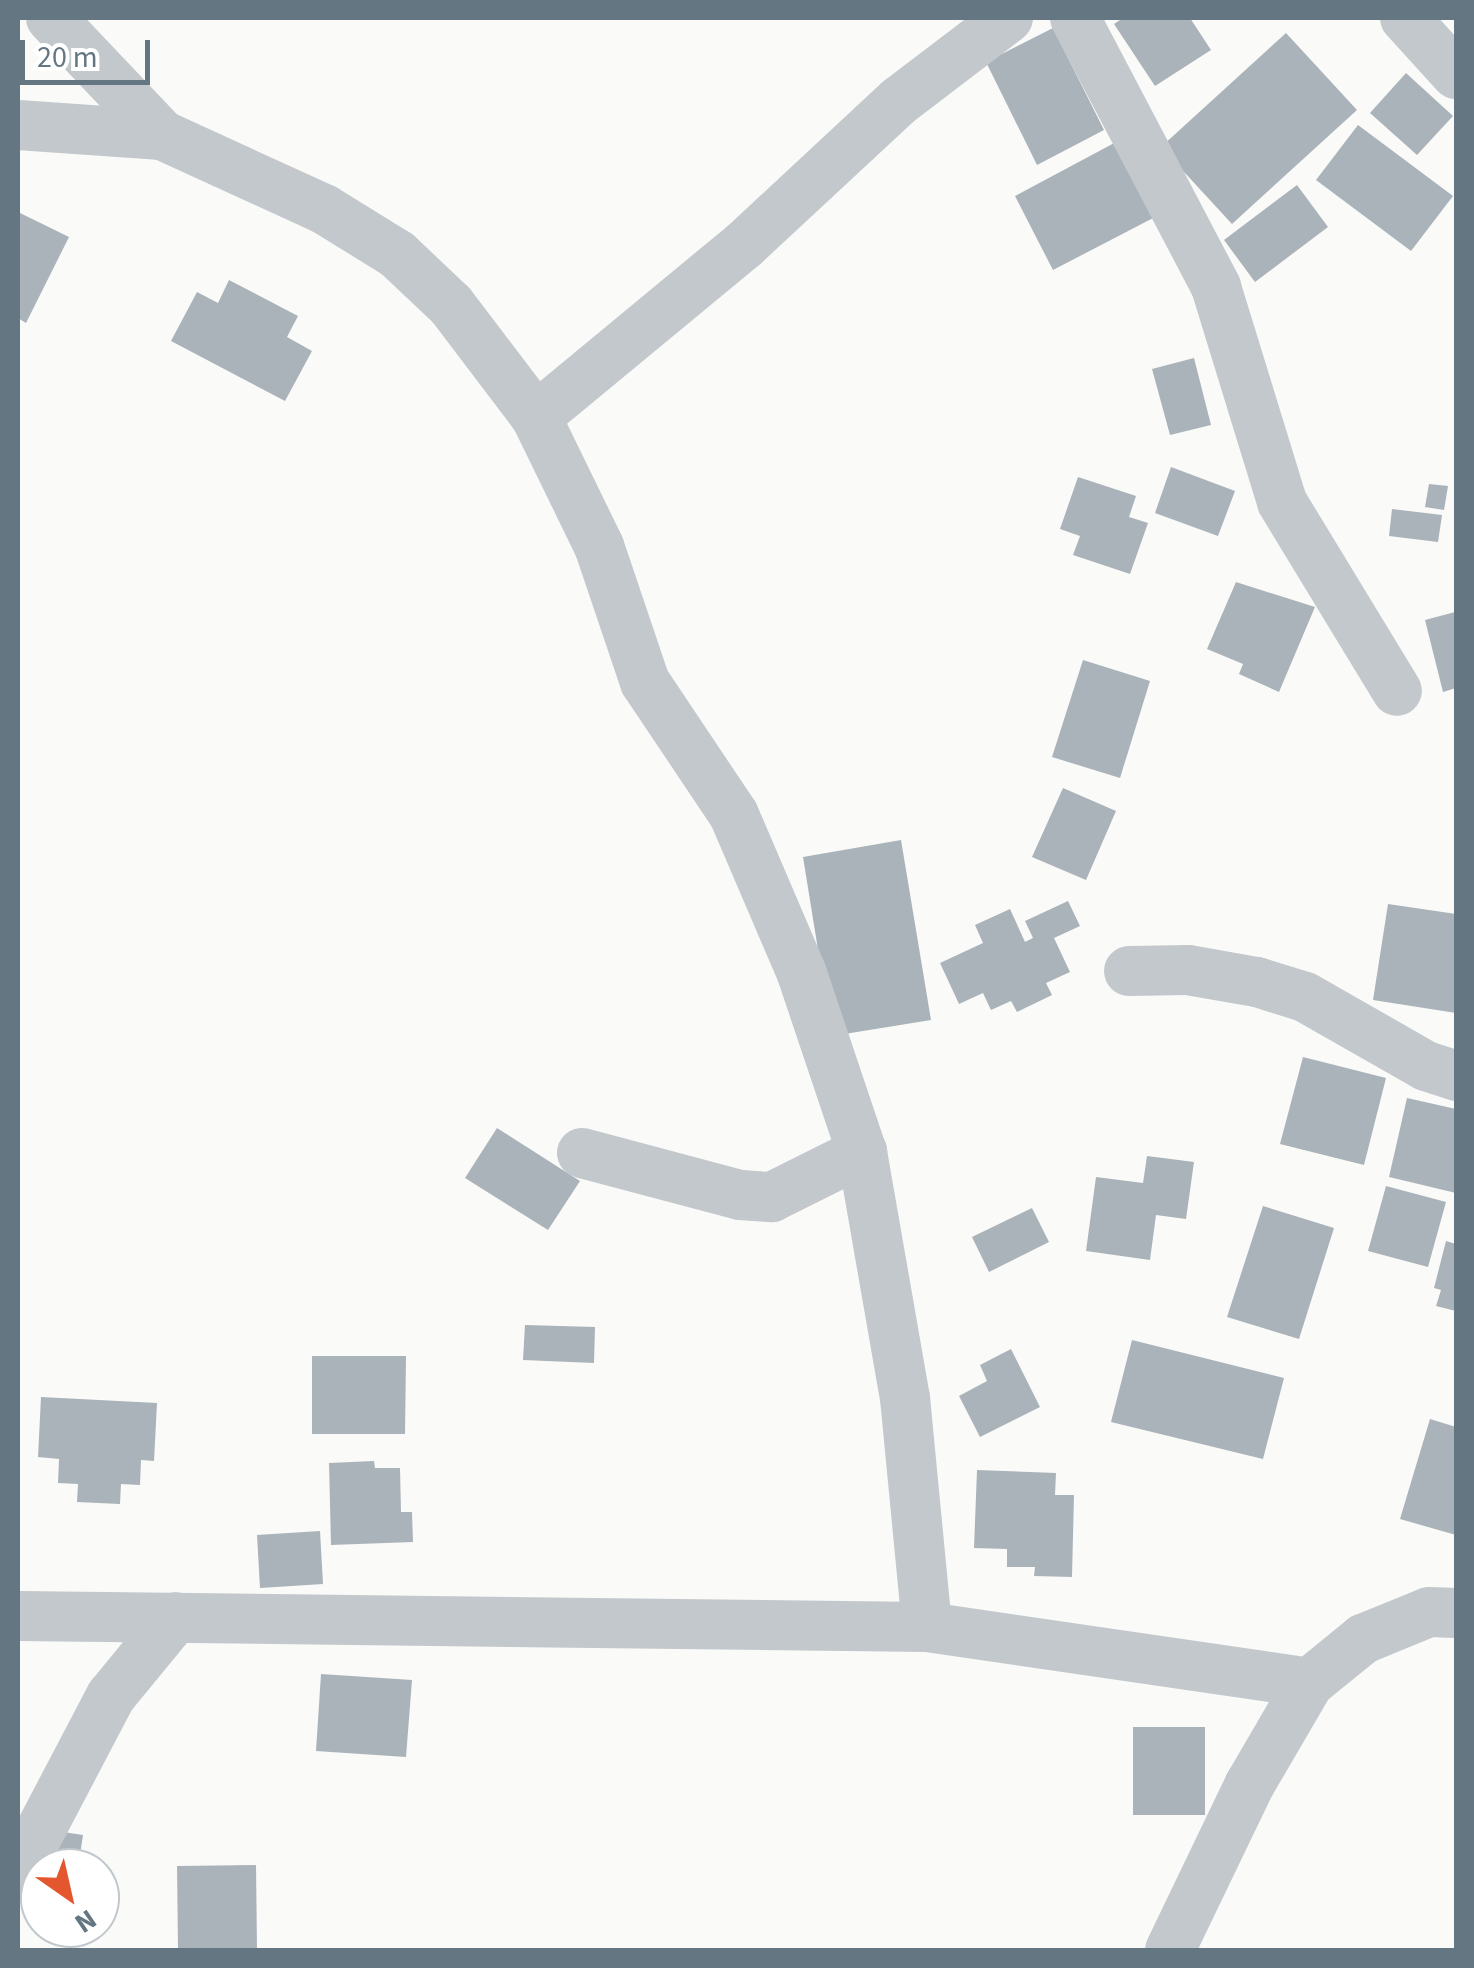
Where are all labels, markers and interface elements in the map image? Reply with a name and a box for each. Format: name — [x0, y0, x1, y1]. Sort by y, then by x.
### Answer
scale bar — [25, 20, 155, 82]
text: 20 m — [37, 36, 98, 79]
north arrow — [20, 1848, 120, 1948]
text: N — [67, 1899, 105, 1943]

